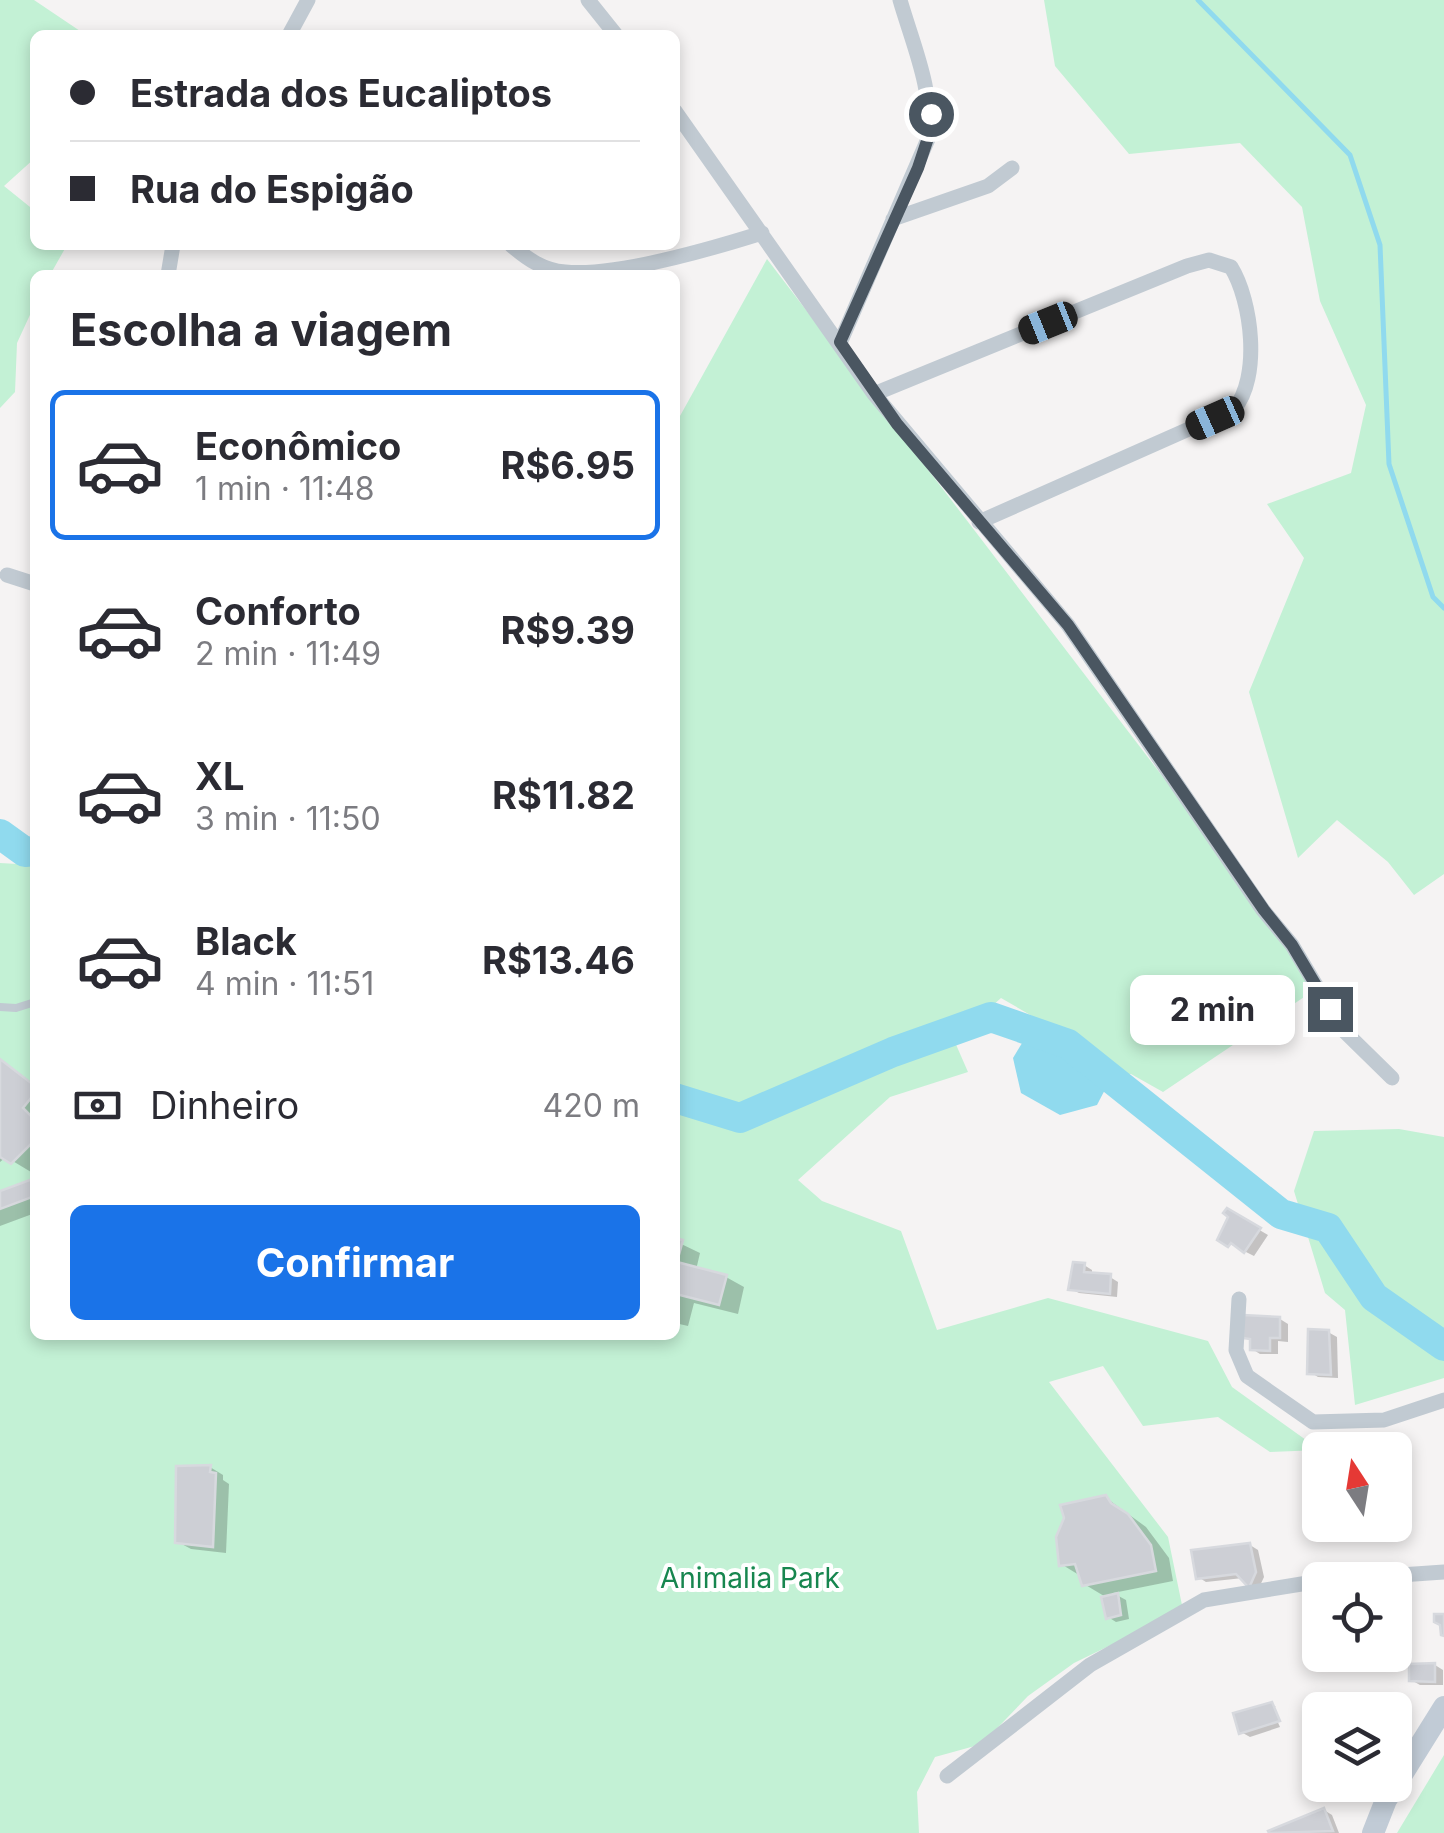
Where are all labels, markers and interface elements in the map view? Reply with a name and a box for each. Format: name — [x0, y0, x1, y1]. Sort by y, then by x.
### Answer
text: Estrada dos Eucaliptos — [130, 70, 552, 116]
route start — [909, 92, 954, 137]
text: Rua do Espigão — [130, 166, 414, 212]
car — [1015, 298, 1081, 348]
text: Escolha a viagem — [70, 302, 452, 357]
car — [1181, 392, 1249, 444]
icon: car — [75, 420, 165, 510]
text: Econômico — [195, 423, 401, 469]
text: R$6.95 — [500, 442, 635, 488]
text: 1 min · 11:48 — [195, 469, 375, 508]
icon: car — [75, 585, 165, 675]
text: Conforto — [195, 588, 361, 634]
text: R$9.39 — [501, 607, 635, 653]
text: 2 min · 11:49 — [195, 634, 381, 673]
icon: car — [75, 750, 165, 840]
text: XL — [195, 753, 245, 799]
text: R$11.82 — [492, 772, 635, 818]
text: 3 min · 11:50 — [195, 799, 381, 838]
icon: car — [75, 915, 165, 1005]
text: Black — [195, 918, 297, 964]
text: R$13.46 — [482, 937, 635, 983]
text: 4 min · 11:51 — [195, 964, 374, 1003]
callout: 2 min — [1130, 974, 1295, 1044]
route end — [1308, 987, 1353, 1032]
text: 2 min — [1170, 990, 1255, 1029]
icon: cash — [70, 1078, 125, 1133]
text: Dinheiro — [150, 1082, 299, 1128]
text: 420 m — [543, 1086, 640, 1125]
button: Confirmar — [70, 1205, 640, 1320]
north arrow — [1302, 1432, 1412, 1542]
map controls — [1302, 1432, 1412, 1802]
park label: Animalia Park — [660, 1561, 840, 1595]
button: locate — [1302, 1562, 1412, 1672]
button: layers — [1302, 1692, 1412, 1802]

